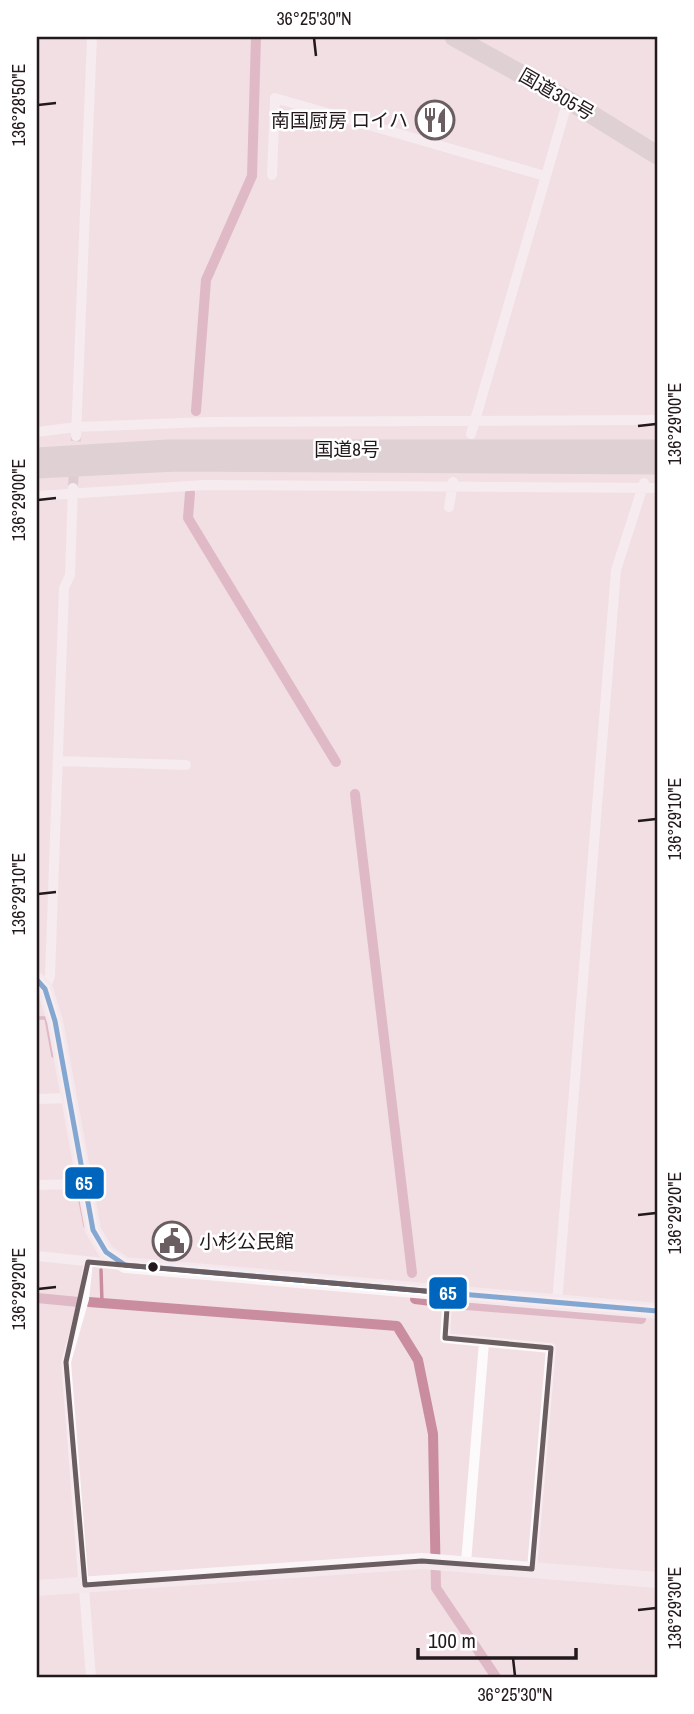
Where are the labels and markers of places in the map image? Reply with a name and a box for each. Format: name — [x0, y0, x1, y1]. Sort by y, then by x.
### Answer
restaurant icon: 南国厨房 ロイハ — [414, 99, 456, 141]
place label: 南国厨房 ロイハ — [271, 107, 408, 133]
public building icon: 小杉公民館 — [151, 1220, 193, 1262]
place label: 小杉公民館 — [199, 1228, 294, 1254]
unlabelled marker — [146, 1260, 160, 1274]

